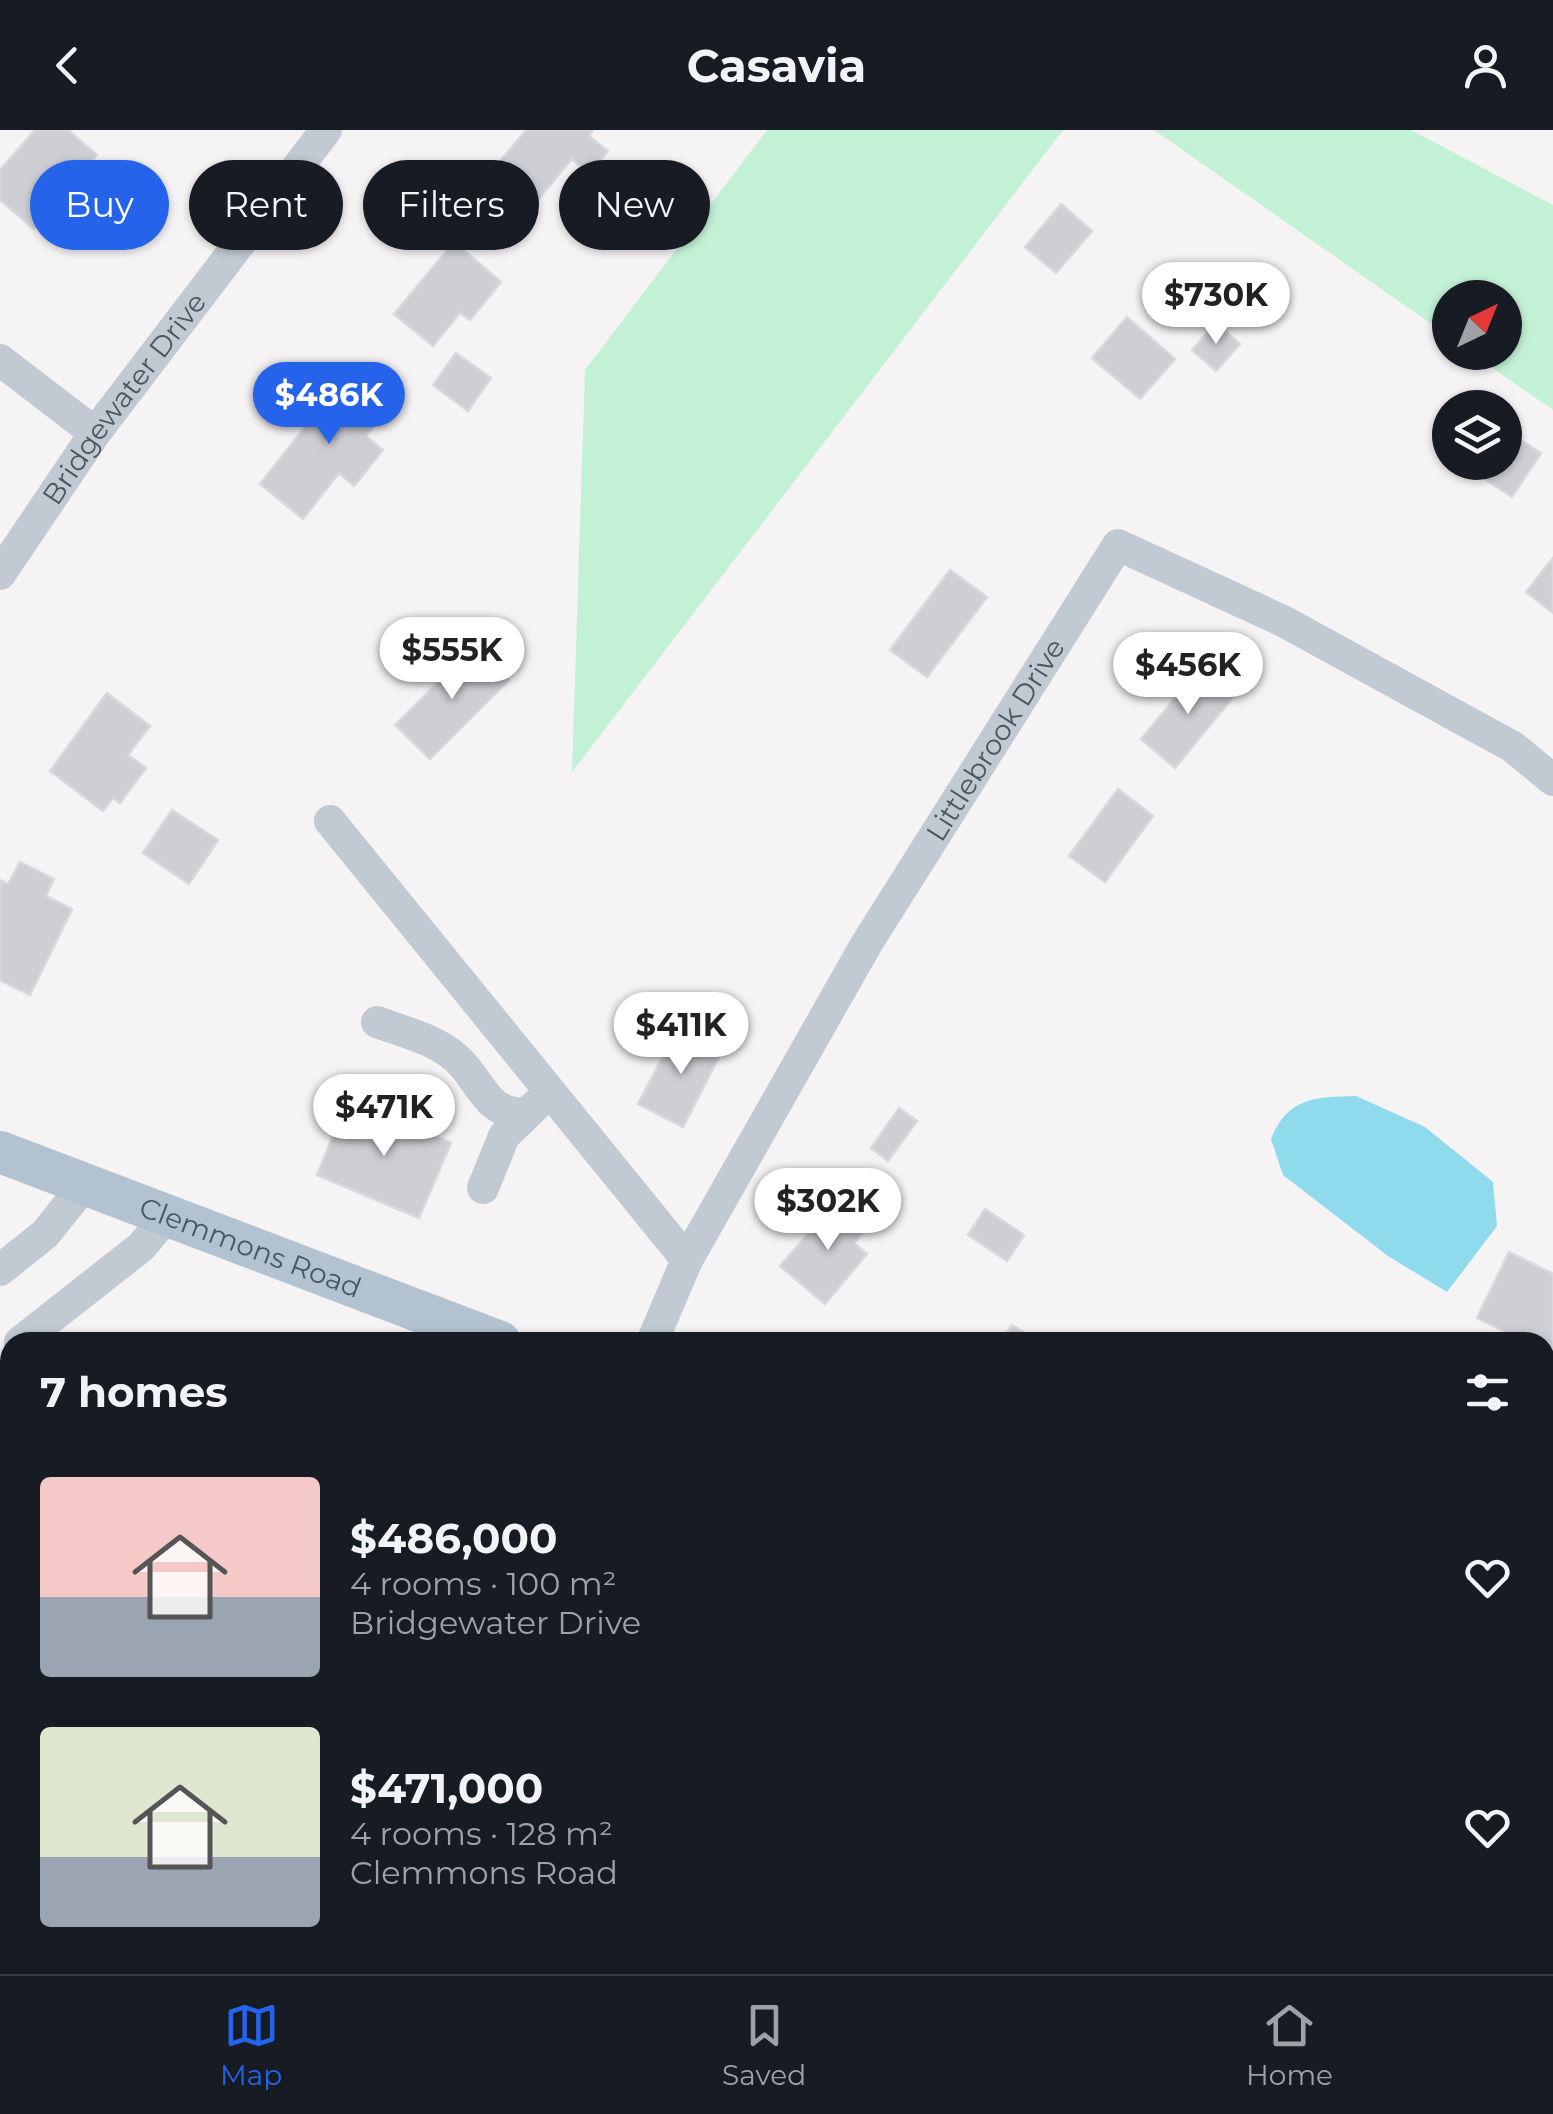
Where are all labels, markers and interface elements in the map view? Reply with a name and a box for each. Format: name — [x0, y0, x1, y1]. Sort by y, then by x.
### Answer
icon: back — [40, 38, 95, 93]
text: Casavia — [687, 38, 866, 93]
icon: person — [1458, 38, 1513, 93]
chip: Buy — [30, 160, 169, 250]
chip: Rent — [189, 160, 343, 250]
chip: Filters — [363, 160, 539, 250]
chip: New — [559, 160, 710, 250]
pin: $730K — [1146, 262, 1286, 347]
text: $730K — [1164, 275, 1268, 314]
north arrow — [1432, 280, 1522, 370]
map controls — [1432, 280, 1522, 480]
street label: Bridgewater Drive — [35, 286, 213, 511]
pin: $486K — [259, 362, 399, 447]
text: $486K — [275, 375, 383, 414]
button: layers — [1432, 390, 1522, 480]
pin: $555K — [382, 617, 522, 702]
text: $555K — [402, 630, 502, 669]
street label: Littlebrook Drive — [919, 632, 1072, 847]
pin: $456K — [1118, 632, 1258, 717]
text: $456K — [1135, 645, 1241, 684]
pin: $411K — [611, 992, 751, 1077]
text: $411K — [636, 1005, 726, 1044]
pin: $471K — [314, 1074, 454, 1159]
text: $471K — [335, 1087, 433, 1126]
pin: $302K — [758, 1168, 898, 1253]
text: $302K — [776, 1181, 880, 1220]
street label: Clemmons Road — [135, 1190, 366, 1305]
icon: filters — [1460, 1365, 1515, 1420]
text: 7 homes — [40, 1366, 228, 1418]
text: $486,000 — [350, 1512, 557, 1564]
icon: home — [120, 1517, 240, 1637]
icon: heart — [1460, 1550, 1515, 1605]
text: 4 rooms · 100 m² — [350, 1564, 617, 1603]
text: Bridgewater Drive — [350, 1603, 641, 1642]
text: $471,000 — [350, 1762, 543, 1814]
icon: home — [120, 1767, 240, 1887]
icon: heart — [1460, 1800, 1515, 1855]
text: 4 rooms · 128 m² — [350, 1814, 613, 1853]
text: Clemmons Road — [350, 1853, 618, 1892]
tab: Map — [220, 1998, 282, 2092]
tab: Saved — [722, 1998, 806, 2092]
tab: Home — [1246, 1998, 1333, 2092]

